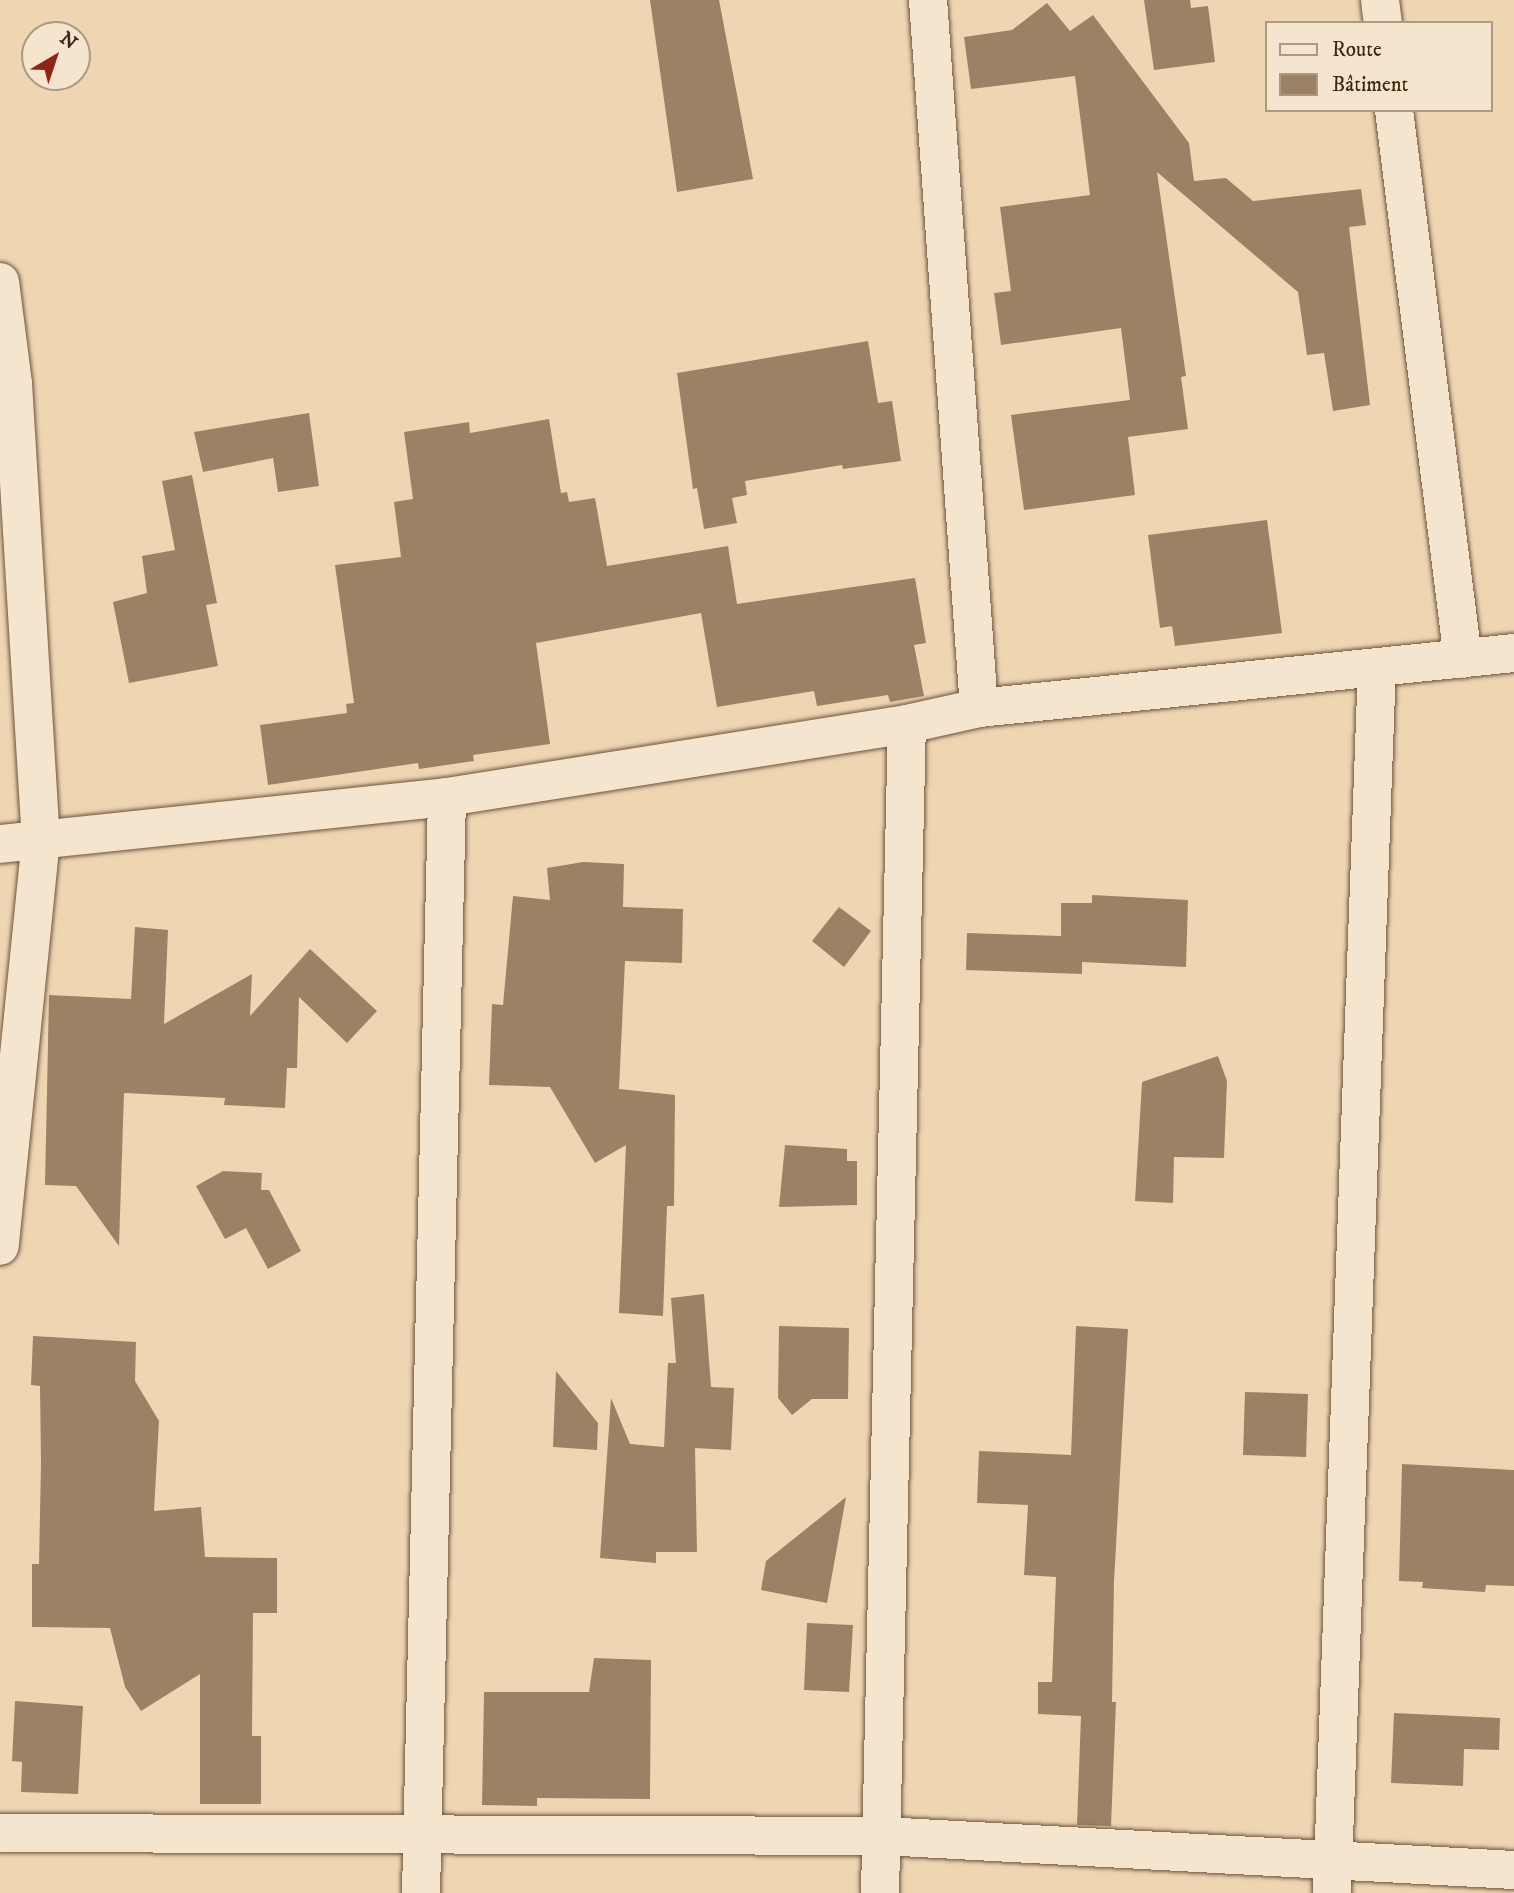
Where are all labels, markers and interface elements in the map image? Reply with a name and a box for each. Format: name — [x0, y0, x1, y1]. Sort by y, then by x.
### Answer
north arrow — [21, 21, 91, 91]
legend — [1266, 21, 1493, 112]
text: N — [55, 27, 82, 55]
text: Route — [1332, 37, 1382, 63]
text: Bâtiment — [1332, 72, 1408, 98]

